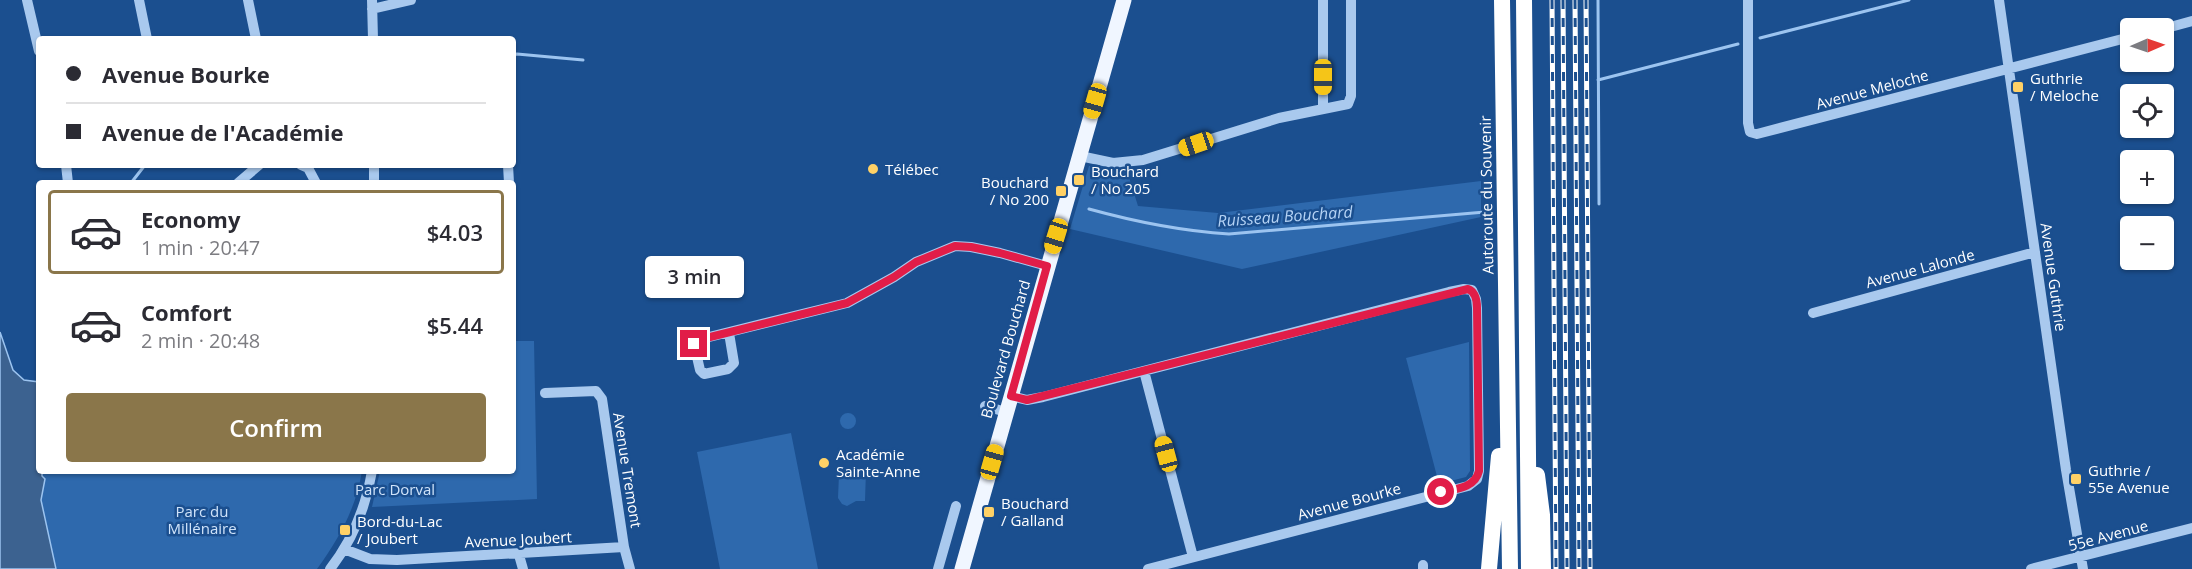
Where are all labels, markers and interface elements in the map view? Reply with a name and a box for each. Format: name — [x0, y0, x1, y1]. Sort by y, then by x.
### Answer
north arrow — [2120, 18, 2174, 72]
map controls — [2120, 18, 2174, 270]
text: Avenue Bourke — [102, 59, 270, 89]
car — [1314, 59, 1332, 95]
street label: Avenue Meloche — [1814, 64, 1930, 114]
place label: Guthrie / Meloche — [2030, 68, 2099, 105]
marker: Guthrie / Meloche — [2011, 80, 2025, 94]
car — [1081, 81, 1109, 121]
button: locate — [2120, 84, 2174, 138]
street label: Autoroute du Souvenir — [1475, 115, 1497, 275]
text: Avenue de l'Académie — [102, 117, 344, 147]
car — [1176, 130, 1216, 158]
button: + — [2120, 150, 2174, 204]
place label: Télébec — [885, 159, 939, 179]
place label: Bouchard / No 205 — [1091, 161, 1159, 198]
marker: Télébec — [866, 162, 880, 176]
place label: Bouchard / No 200 — [981, 172, 1049, 209]
marker: Bouchard / No 205 — [1072, 173, 1086, 187]
marker: Bouchard / No 200 — [1054, 184, 1068, 198]
water label: Ruisseau Bouchard — [1217, 200, 1354, 232]
text: Economy — [141, 204, 240, 234]
icon: car — [69, 205, 123, 259]
car — [1042, 216, 1070, 256]
button: − — [2120, 216, 2174, 270]
text: $4.03 — [427, 217, 483, 247]
street label: Avenue Guthrie — [2037, 222, 2071, 332]
text: 1 min · 20:47 — [141, 234, 260, 261]
street label: Avenue Lalonde — [1863, 244, 1977, 292]
callout: 3 min — [644, 257, 744, 299]
text: 3 min — [668, 263, 722, 290]
street label: Boulevard Bouchard — [976, 277, 1034, 421]
text: Comfort — [141, 297, 232, 327]
icon: car — [69, 298, 123, 352]
text: $5.44 — [427, 310, 483, 340]
text: 2 min · 20:48 — [141, 327, 260, 354]
route end — [680, 330, 707, 357]
button: Confirm — [66, 393, 486, 462]
street label: Avenue Tremont — [609, 411, 647, 529]
car — [1153, 434, 1179, 474]
car — [978, 442, 1006, 482]
place label: Académie Sainte-Anne — [836, 444, 920, 481]
marker: Académie Sainte-Anne — [817, 456, 831, 470]
place label: Guthrie / 55e Avenue — [2088, 460, 2170, 497]
marker: Guthrie / 55e Avenue — [2069, 472, 2083, 486]
street label: Avenue Bourke — [1295, 478, 1403, 524]
route start — [1427, 478, 1454, 505]
park label: Parc Dorval — [355, 479, 435, 499]
place label: Bouchard / Galland — [1001, 493, 1069, 530]
park label: Parc du Millénaire — [167, 501, 237, 538]
marker: Bouchard / Galland — [982, 505, 996, 519]
place label: Bord-du-Lac / Joubert — [357, 511, 442, 548]
street label: 55e Avenue — [2066, 515, 2150, 555]
marker: Bord-du-Lac / Joubert — [338, 523, 352, 537]
street label: Avenue Joubert — [464, 526, 572, 552]

